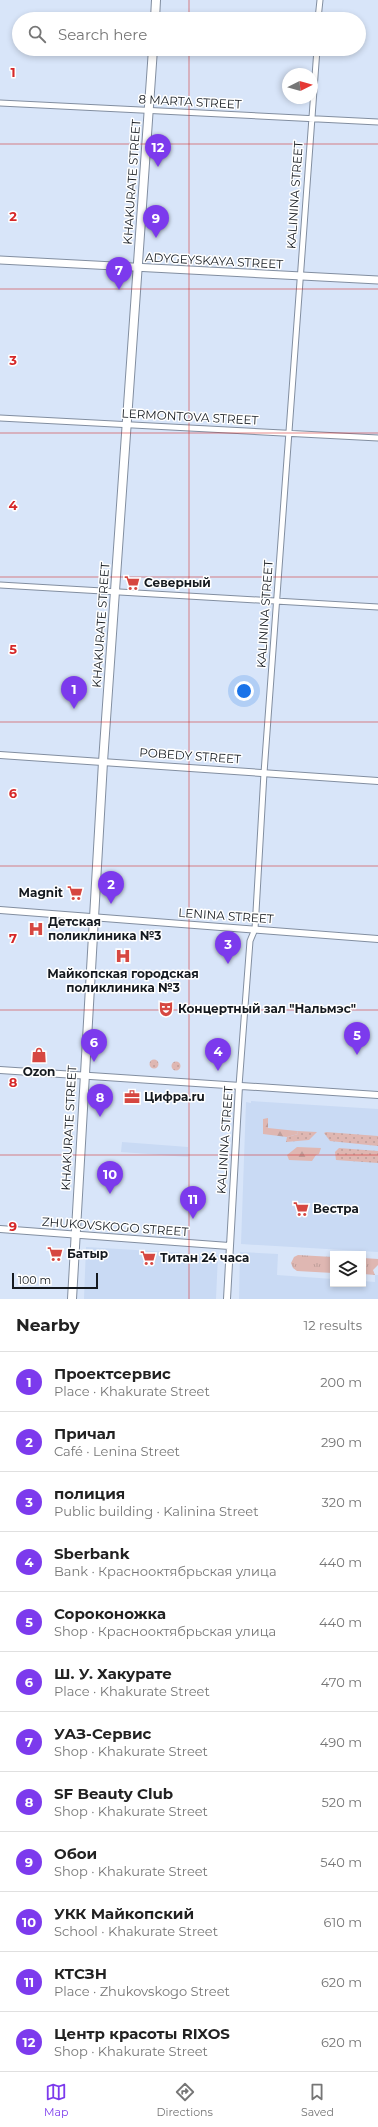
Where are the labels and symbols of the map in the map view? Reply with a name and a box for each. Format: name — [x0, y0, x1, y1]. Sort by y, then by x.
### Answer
text: 1 — [10, 64, 16, 80]
north arrow — [282, 68, 318, 104]
street label: 8 MARTA STREET — [138, 91, 242, 112]
street label: KHAKURATE STREET — [120, 119, 143, 245]
pin: 12 — [145, 134, 171, 167]
street label: KALININA STREET — [283, 140, 306, 249]
pin: 9 — [143, 205, 169, 238]
text: 2 — [9, 208, 17, 224]
street label: ADYGEYSKAYA STREET — [145, 249, 284, 272]
pin: 7 — [106, 257, 132, 290]
text: 3 — [8, 352, 17, 368]
street label: LERMONTOVA STREET — [121, 405, 259, 428]
text: 4 — [9, 497, 18, 513]
street label: KALININA STREET — [253, 559, 276, 668]
street label: KHAKURATE STREET — [89, 562, 112, 688]
supermarket icon: Северный — [123, 574, 141, 592]
place label: Северный — [144, 575, 211, 590]
text: 5 — [9, 641, 17, 657]
pin: 1 — [61, 676, 87, 709]
your location — [234, 681, 254, 701]
street label: POBEDY STREET — [139, 744, 241, 767]
text: 6 — [9, 785, 18, 801]
pin: 2 — [98, 871, 124, 904]
supermarket icon: Magnit — [66, 884, 84, 902]
place label: Magnit — [19, 885, 64, 900]
street label: LENINA STREET — [178, 905, 274, 926]
place label: Детская поликлиника №3 — [48, 914, 161, 943]
hospital icon: Детская поликлиника №3 — [27, 920, 45, 938]
text: 7 — [9, 930, 17, 946]
pin: 3 — [215, 931, 241, 964]
hospital icon: Майкопская городская поликлиника №3 — [114, 947, 132, 965]
place label: Майкопская городская поликлиника №3 — [47, 966, 199, 995]
theatre icon: Концертный зал "Нальмэс" — [157, 1000, 175, 1018]
place label: Концертный зал "Нальмэс" — [178, 1001, 356, 1016]
pin: 5 — [344, 1022, 370, 1055]
pin: 6 — [81, 1029, 107, 1062]
pin: 4 — [205, 1038, 231, 1071]
shop icon: Ozon — [30, 1046, 48, 1064]
place label: Ozon — [23, 1064, 55, 1079]
street label: KHAKURATE STREET — [58, 1065, 79, 1191]
text: 8 — [9, 1074, 18, 1090]
pin: 8 — [87, 1084, 113, 1117]
street label: KALININA STREET — [213, 1085, 236, 1194]
office icon: Цифра.ru — [123, 1088, 141, 1106]
place label: Цифра.ru — [144, 1089, 205, 1104]
pin: 10 — [97, 1161, 123, 1194]
pin: 11 — [180, 1186, 206, 1219]
supermarket icon: Вестра — [292, 1200, 310, 1218]
place label: Вестра — [313, 1201, 359, 1216]
street label: ZHUKOVSKOGO STREET — [41, 1214, 189, 1239]
text: 9 — [9, 1218, 17, 1234]
supermarket icon: Батыр — [46, 1245, 64, 1263]
place label: Батыр — [67, 1246, 108, 1261]
supermarket icon: Титан 24 часа — [139, 1249, 157, 1267]
place label: Титан 24 часа — [160, 1250, 249, 1265]
scale bar — [12, 1271, 98, 1290]

